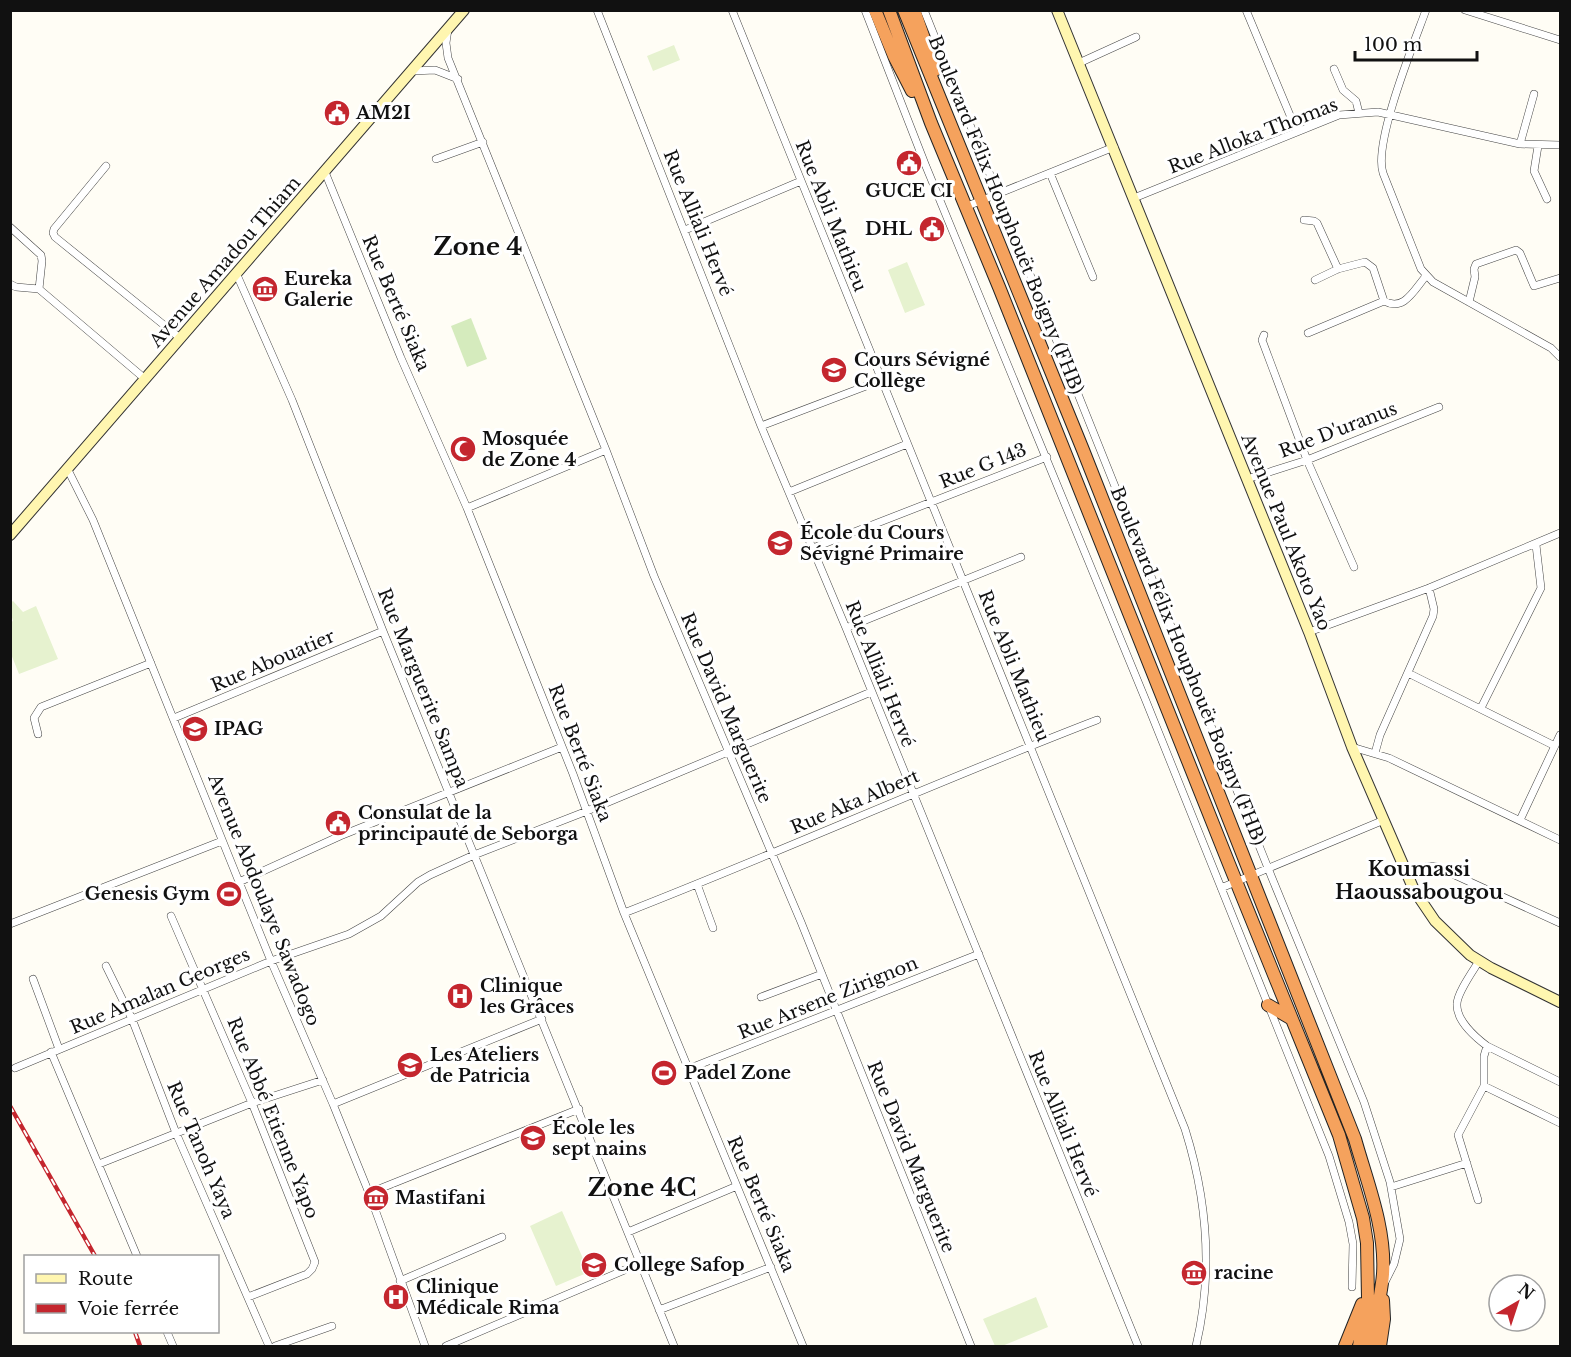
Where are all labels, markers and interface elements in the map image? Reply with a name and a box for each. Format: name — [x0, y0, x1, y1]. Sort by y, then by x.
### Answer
scale bar — [1355, 24, 1476, 62]
street label: Boulevard Félix Houphouët Boigny (FHB) — [924, 32, 1088, 398]
text: 100 m — [1364, 34, 1422, 56]
street label: Rue Alloka Thomas — [1165, 93, 1341, 179]
public building icon: AM2I — [322, 98, 352, 128]
place label: AM2I — [355, 102, 411, 124]
street label: Rue Abli Mathieu — [791, 137, 871, 295]
street label: Rue Alliali Hervé — [659, 147, 737, 299]
public building icon: GUCE CI — [894, 148, 924, 178]
street label: Avenue Amadou Thiam — [144, 172, 305, 353]
place label: GUCE CI — [865, 180, 953, 202]
public building icon: DHL — [917, 214, 947, 244]
place label: DHL — [865, 218, 912, 240]
street label: Rue Berté Siaka — [357, 232, 435, 374]
district label: Zone 4 — [434, 232, 522, 261]
place label: Eureka Galerie — [284, 268, 353, 311]
museum icon: Eureka Galerie — [250, 274, 280, 304]
place label: Cours Sévigné Collège — [854, 349, 990, 392]
school or university icon: Cours Sévigné Collège — [819, 355, 849, 385]
street label: Rue D'uranus — [1276, 397, 1400, 463]
place label: Mosquée de Zone 4 — [482, 428, 576, 471]
street label: Avenue Paul Akoto Yao — [1236, 429, 1336, 634]
mosque icon: Mosquée de Zone 4 — [448, 434, 478, 464]
street label: Rue G 143 — [936, 439, 1030, 493]
street label: Boulevard Félix Houphouët Boigny (FHB) — [1106, 483, 1270, 849]
place label: École du Cours Sévigné Primaire — [800, 521, 964, 565]
school or university icon: École du Cours Sévigné Primaire — [765, 528, 795, 558]
street label: Rue Marguerite Sampa — [373, 585, 473, 791]
street label: Rue Abli Mathieu — [974, 587, 1054, 745]
street label: Rue Alliali Hervé — [841, 598, 919, 750]
street label: Rue David Marguerite — [676, 609, 776, 807]
street label: Rue Abouatier — [208, 625, 339, 697]
street label: Rue Berté Siaka — [544, 681, 616, 825]
school or university icon: IPAG — [180, 714, 210, 744]
place label: IPAG — [214, 718, 264, 740]
street label: Rue Aka Albert — [787, 765, 923, 839]
street label: Avenue Abdoulaye Sawadogo — [203, 770, 325, 1029]
place label: Consulat de la principauté de Seborga — [358, 802, 579, 845]
public building icon: Consulat de la principauté de Seborga — [323, 808, 353, 838]
district label: Koumassi Haoussabougou — [1335, 857, 1503, 904]
sports icon: Genesis Gym — [214, 879, 244, 909]
place label: Genesis Gym — [85, 883, 210, 905]
street label: Rue Amalan Georges — [67, 943, 253, 1039]
street label: Rue Arsene Zirignon — [735, 952, 921, 1044]
place label: Clinique les Grâces — [480, 975, 574, 1018]
hospital icon: Clinique les Grâces — [445, 981, 475, 1011]
street label: Rue Abbé Etienne Yapo — [222, 1014, 324, 1222]
place label: Les Ateliers de Patricia — [430, 1044, 539, 1087]
street label: Rue Alliali Hervé — [1024, 1048, 1102, 1200]
school or university icon: Les Ateliers de Patricia — [395, 1050, 425, 1080]
sports icon: Padel Zone — [649, 1058, 679, 1088]
street label: Rue David Marguerite — [862, 1058, 960, 1256]
place label: Padel Zone — [684, 1062, 791, 1084]
street label: Rue Tanoh Yaya — [162, 1078, 240, 1222]
place label: École les sept nains — [552, 1116, 647, 1160]
school or university icon: École les sept nains — [518, 1123, 548, 1153]
street label: Rue Berté Siaka — [722, 1133, 800, 1275]
district label: Zone 4C — [588, 1173, 696, 1202]
museum icon: Mastifani — [361, 1183, 391, 1213]
place label: Mastifani — [395, 1187, 486, 1209]
school or university icon: College Safop — [579, 1250, 609, 1280]
place label: College Safop — [614, 1254, 745, 1276]
legend — [24, 1255, 219, 1333]
museum icon: racine — [1179, 1258, 1209, 1288]
place label: racine — [1214, 1262, 1274, 1284]
text: Route — [78, 1268, 133, 1290]
north arrow — [1487, 1273, 1547, 1333]
place label: Clinique Médicale Rima — [416, 1276, 560, 1319]
text: N — [1514, 1279, 1539, 1304]
hospital icon: Clinique Médicale Rima — [381, 1282, 411, 1312]
text: Voie ferrée — [77, 1298, 179, 1320]

